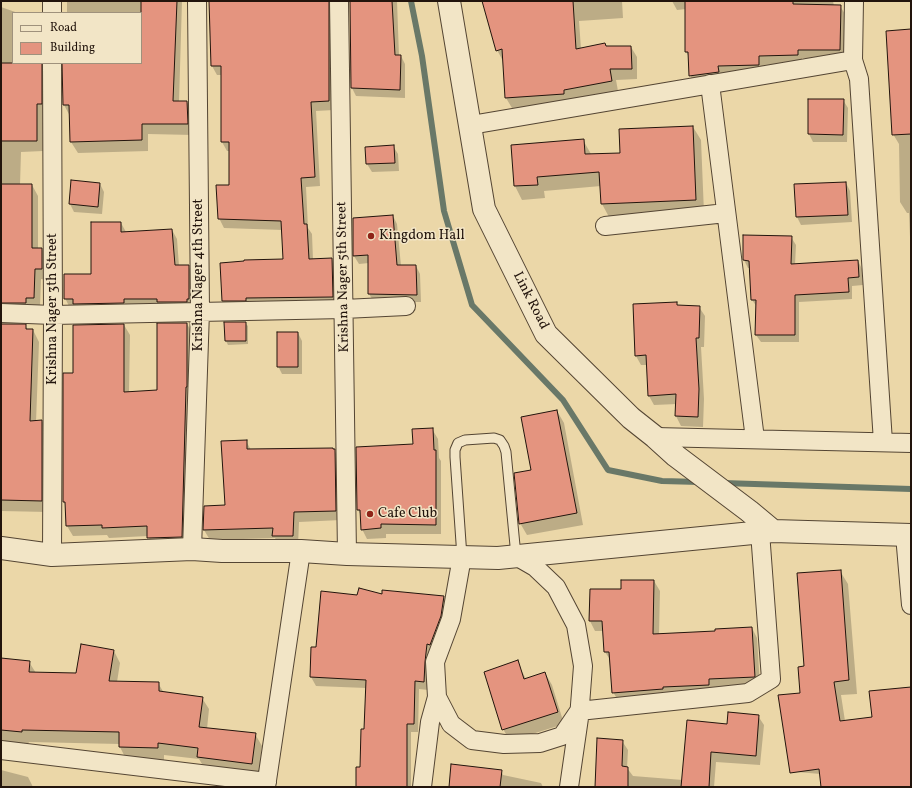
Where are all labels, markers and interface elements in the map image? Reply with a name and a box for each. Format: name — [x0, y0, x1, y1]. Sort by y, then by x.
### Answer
legend — [12, 12, 142, 64]
text: Road — [50, 20, 77, 36]
text: Building — [50, 40, 95, 56]
street label: Krishna Nager 4th Street — [191, 199, 207, 351]
street label: Krishna Nager 5th Street — [334, 201, 354, 353]
place label: Kingdom Hall — [379, 228, 465, 244]
marker: Kingdom Hall — [366, 231, 376, 241]
street label: Krishna Nager 3th Street — [45, 233, 61, 385]
street label: Link Road — [508, 269, 552, 333]
place label: Cafe Club — [378, 506, 437, 522]
marker: Cafe Club — [365, 509, 375, 519]

